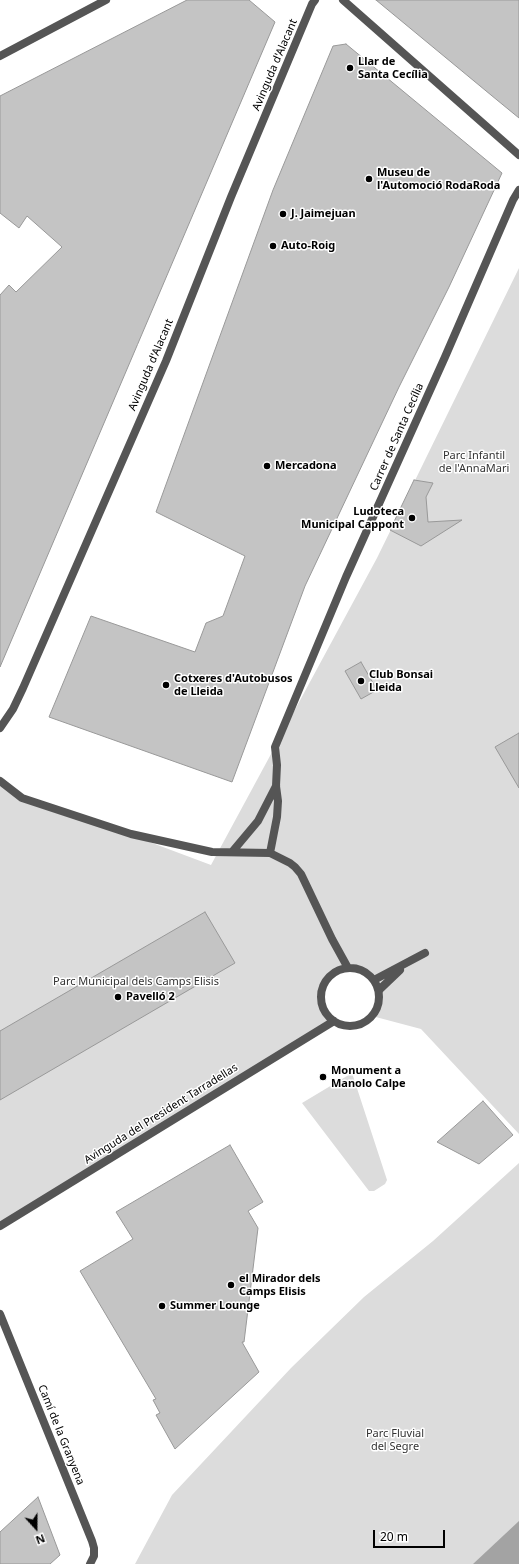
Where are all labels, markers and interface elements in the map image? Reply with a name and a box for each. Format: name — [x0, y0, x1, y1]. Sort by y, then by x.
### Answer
street label: Avinguda d'Alacant — [250, 17, 300, 113]
place label: Llar de Santa Cecília — [358, 55, 428, 81]
marker: Llar de Santa Cecília — [345, 63, 355, 73]
place label: Museu de l'Automoció RodaRoda — [377, 166, 500, 192]
marker: Museu de l'Automoció RodaRoda — [364, 174, 374, 184]
place label: J. Jaimejuan — [291, 207, 356, 221]
marker: J. Jaimejuan — [278, 209, 288, 219]
place label: Auto-Roig — [281, 239, 335, 253]
marker: Auto-Roig — [268, 241, 278, 251]
street label: Avinguda d'Alacant — [126, 317, 176, 413]
street label: Carrer de Santa Cecília — [367, 381, 427, 493]
park label: Parc Infantil de l'AnnaMari — [439, 449, 509, 475]
place label: Mercadona — [275, 459, 336, 473]
marker: Mercadona — [262, 461, 272, 471]
place label: Ludoteca Municipal Cappont — [301, 505, 404, 531]
marker: Ludoteca Municipal Cappont — [407, 513, 417, 523]
place label: Club Bonsai Lleida — [369, 668, 433, 694]
place label: Cotxeres d'Autobusos de Lleida — [174, 672, 293, 698]
marker: Club Bonsai Lleida — [356, 676, 366, 686]
marker: Cotxeres d'Autobusos de Lleida — [161, 680, 171, 690]
park label: Parc Municipal dels Camps Elisis — [53, 975, 219, 989]
place label: Pavelló 2 — [126, 990, 175, 1004]
marker: Pavelló 2 — [113, 992, 123, 1002]
street label: Avinguda del President Tarradellas — [82, 1061, 240, 1167]
place label: Monument a Manolo Calpe — [331, 1064, 405, 1090]
marker: Monument a Manolo Calpe — [318, 1072, 328, 1082]
place label: el Mirador dels Camps Elisis — [239, 1272, 321, 1298]
marker: el Mirador dels Camps Elisis — [226, 1280, 236, 1290]
place label: Summer Lounge — [170, 1299, 260, 1313]
marker: Summer Lounge — [157, 1301, 167, 1311]
street label: Camí de la Granyena — [35, 1383, 87, 1487]
park label: Parc Fluvial del Segre — [366, 1427, 424, 1453]
north arrow — [16, 1508, 56, 1548]
scale bar — [375, 1522, 447, 1548]
text: 20 m — [380, 1528, 408, 1545]
text: N — [34, 1531, 47, 1548]

